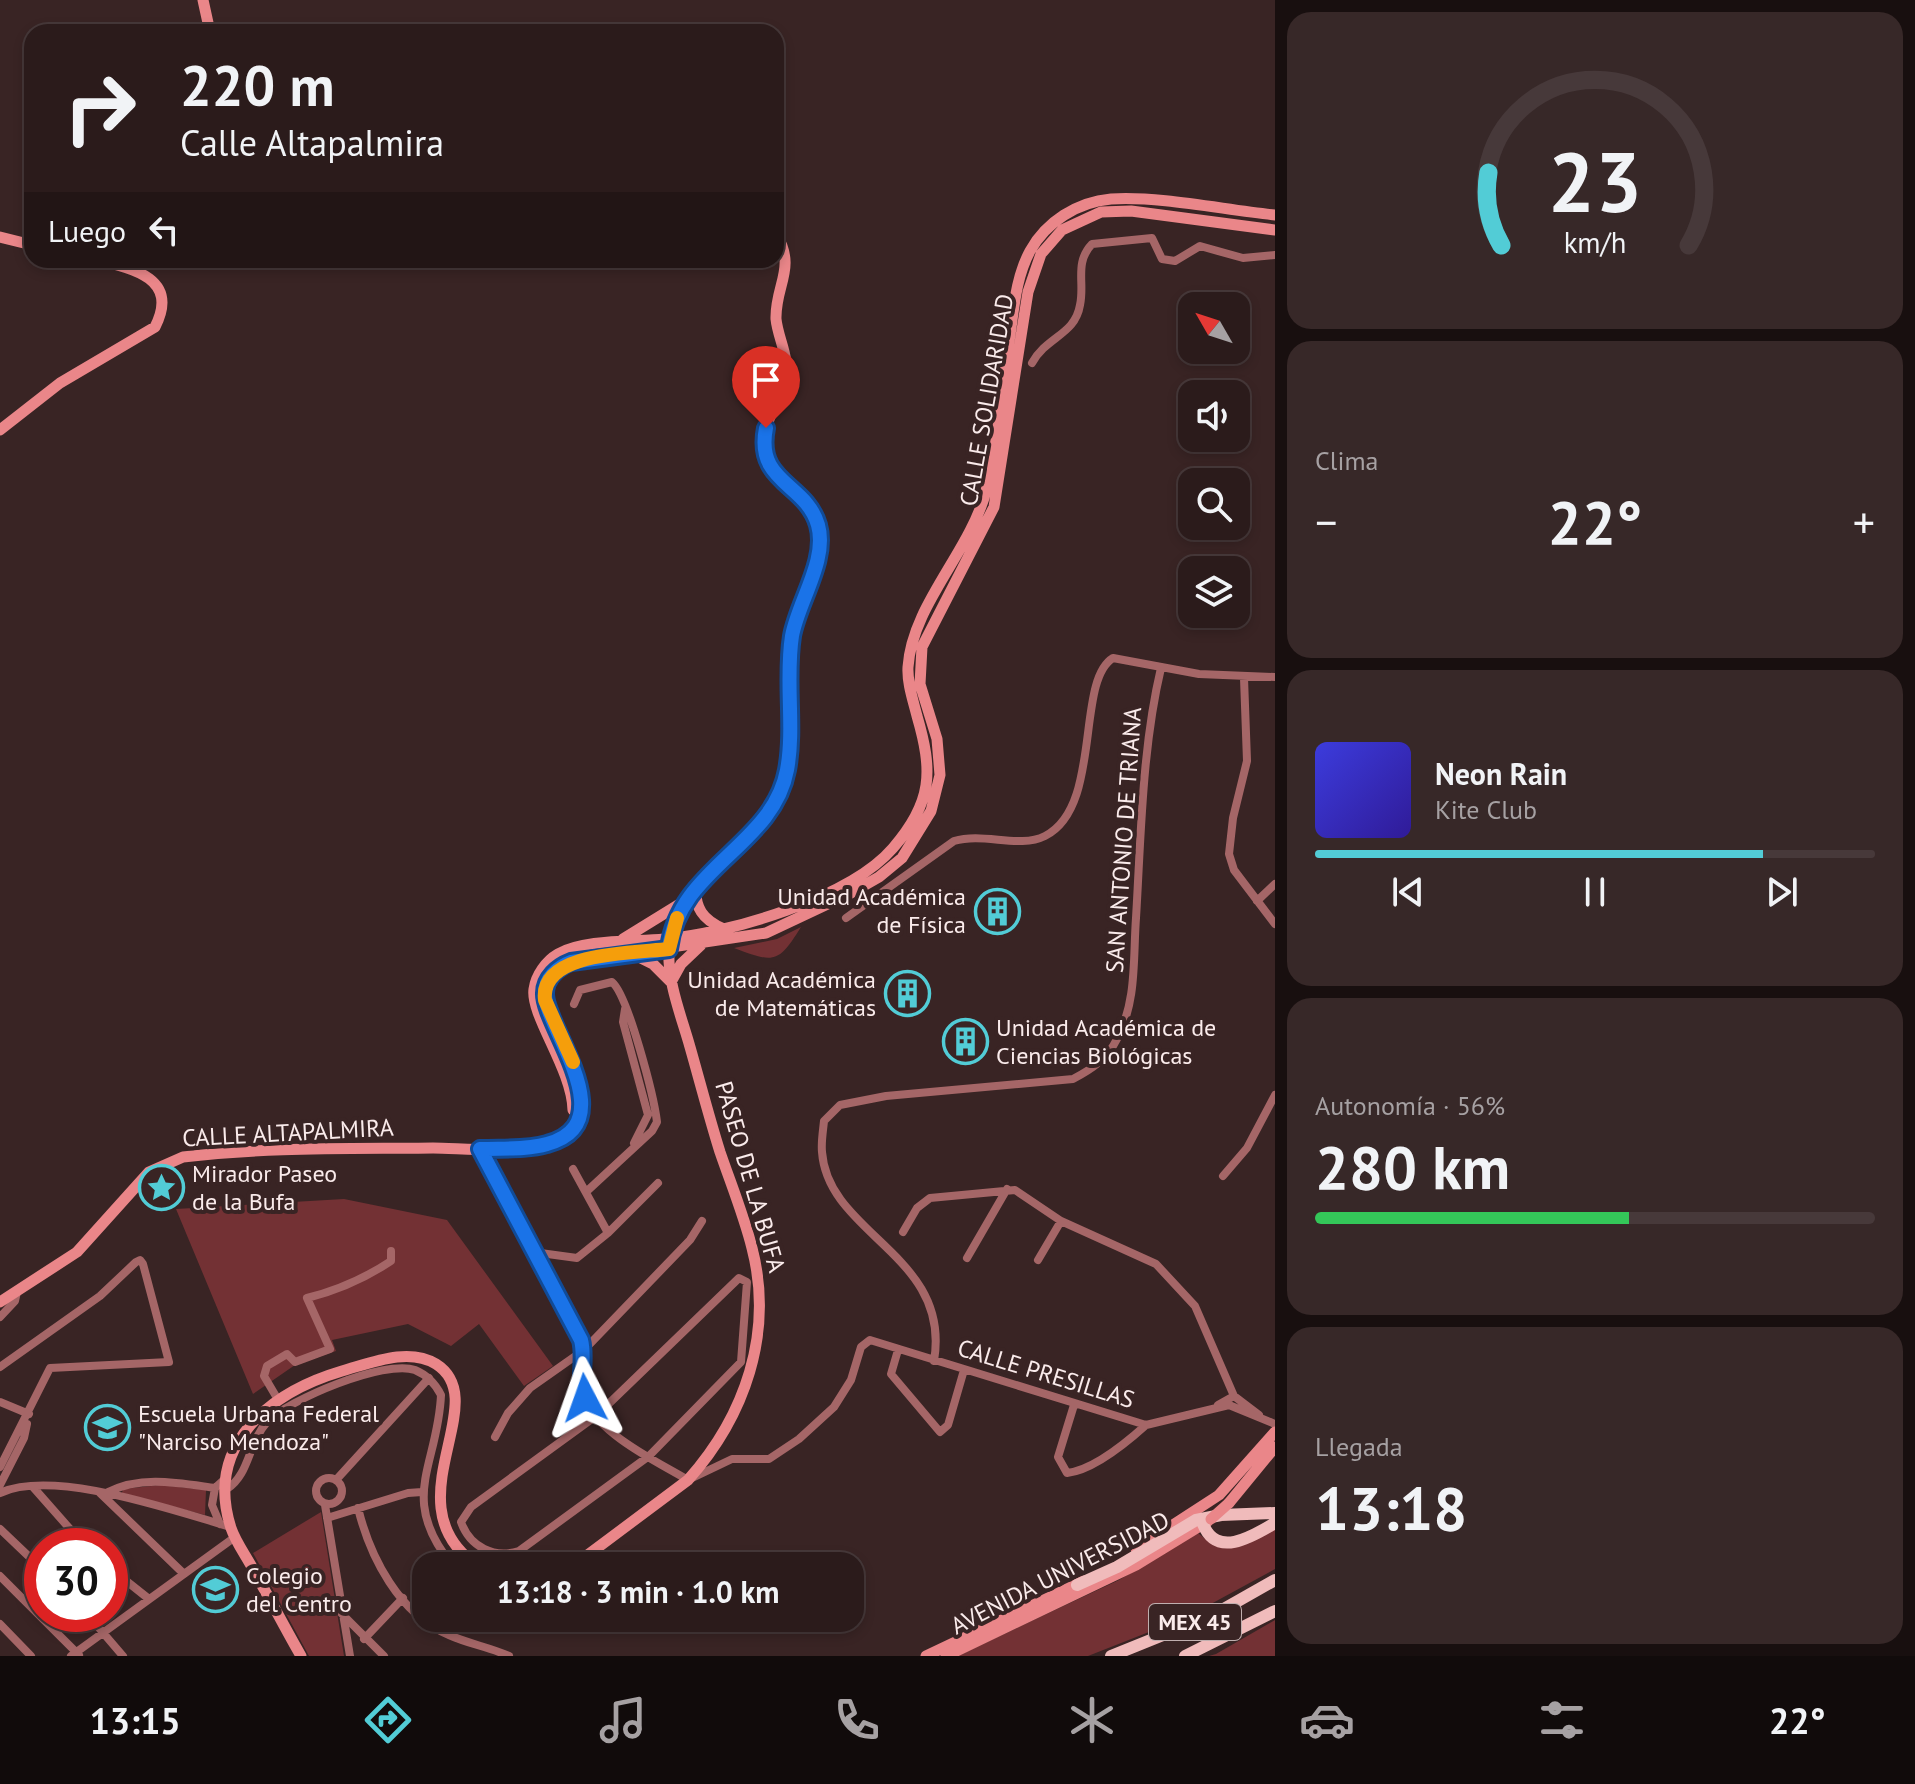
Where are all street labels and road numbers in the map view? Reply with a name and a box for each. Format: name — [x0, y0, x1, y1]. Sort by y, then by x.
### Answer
street label: CALLE SOLIDARIDAD — [953, 291, 1020, 508]
street label: SAN ANTONIO DE TRIANA — [1099, 706, 1148, 974]
street label: PASEO DE LA BUFA — [708, 1078, 793, 1276]
street label: CALLE ALTAPALMIRA — [181, 1111, 394, 1154]
street label: CALLE PRESILLAS — [954, 1332, 1138, 1415]
street label: AVENIDA UNIVERSIDAD — [945, 1504, 1174, 1641]
road number: MEX 45 — [1149, 1604, 1241, 1640]

